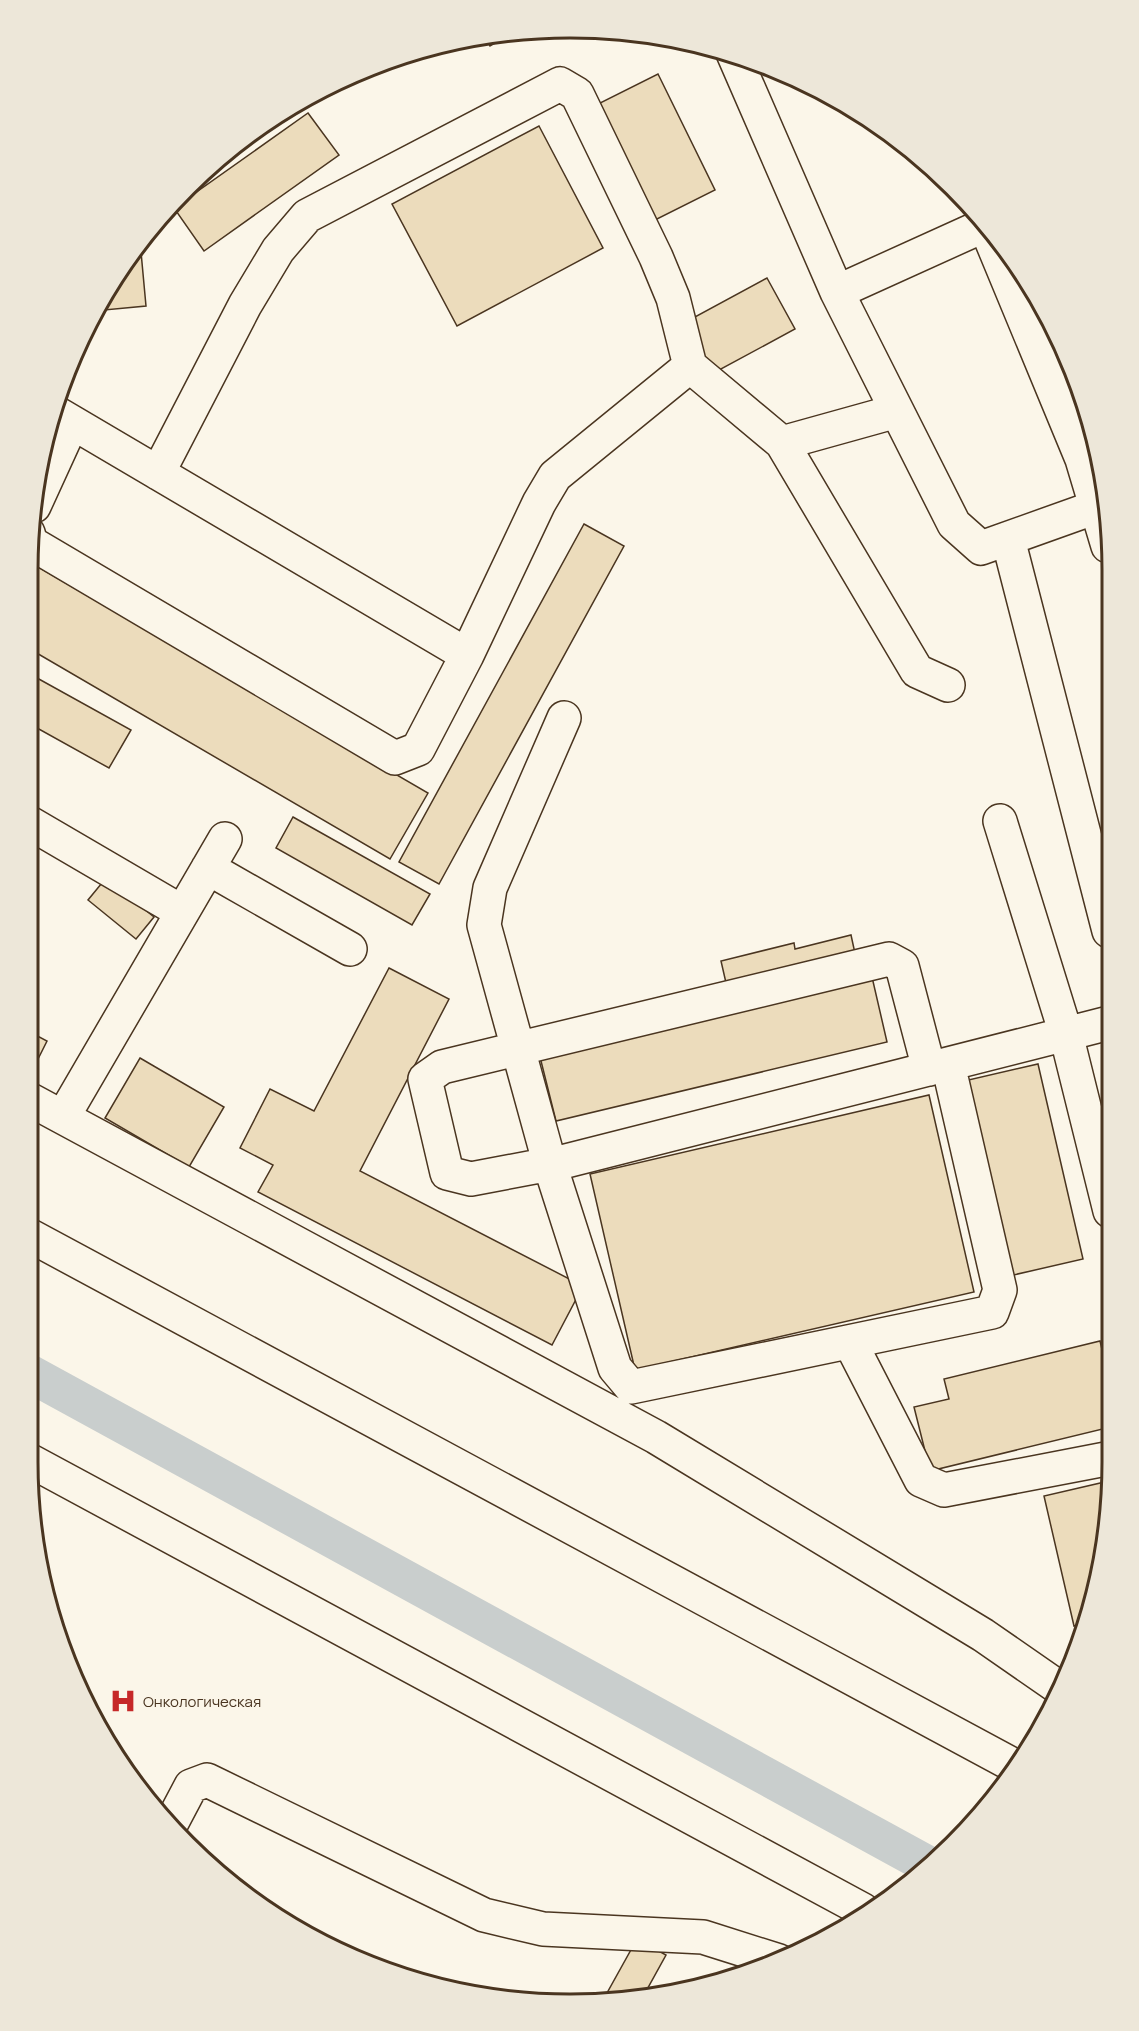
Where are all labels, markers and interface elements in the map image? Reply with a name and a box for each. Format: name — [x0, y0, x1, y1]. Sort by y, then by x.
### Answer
hospital icon: Онкологическая — [108, 1686, 138, 1716]
place label: Онкологическая — [143, 1691, 261, 1712]

